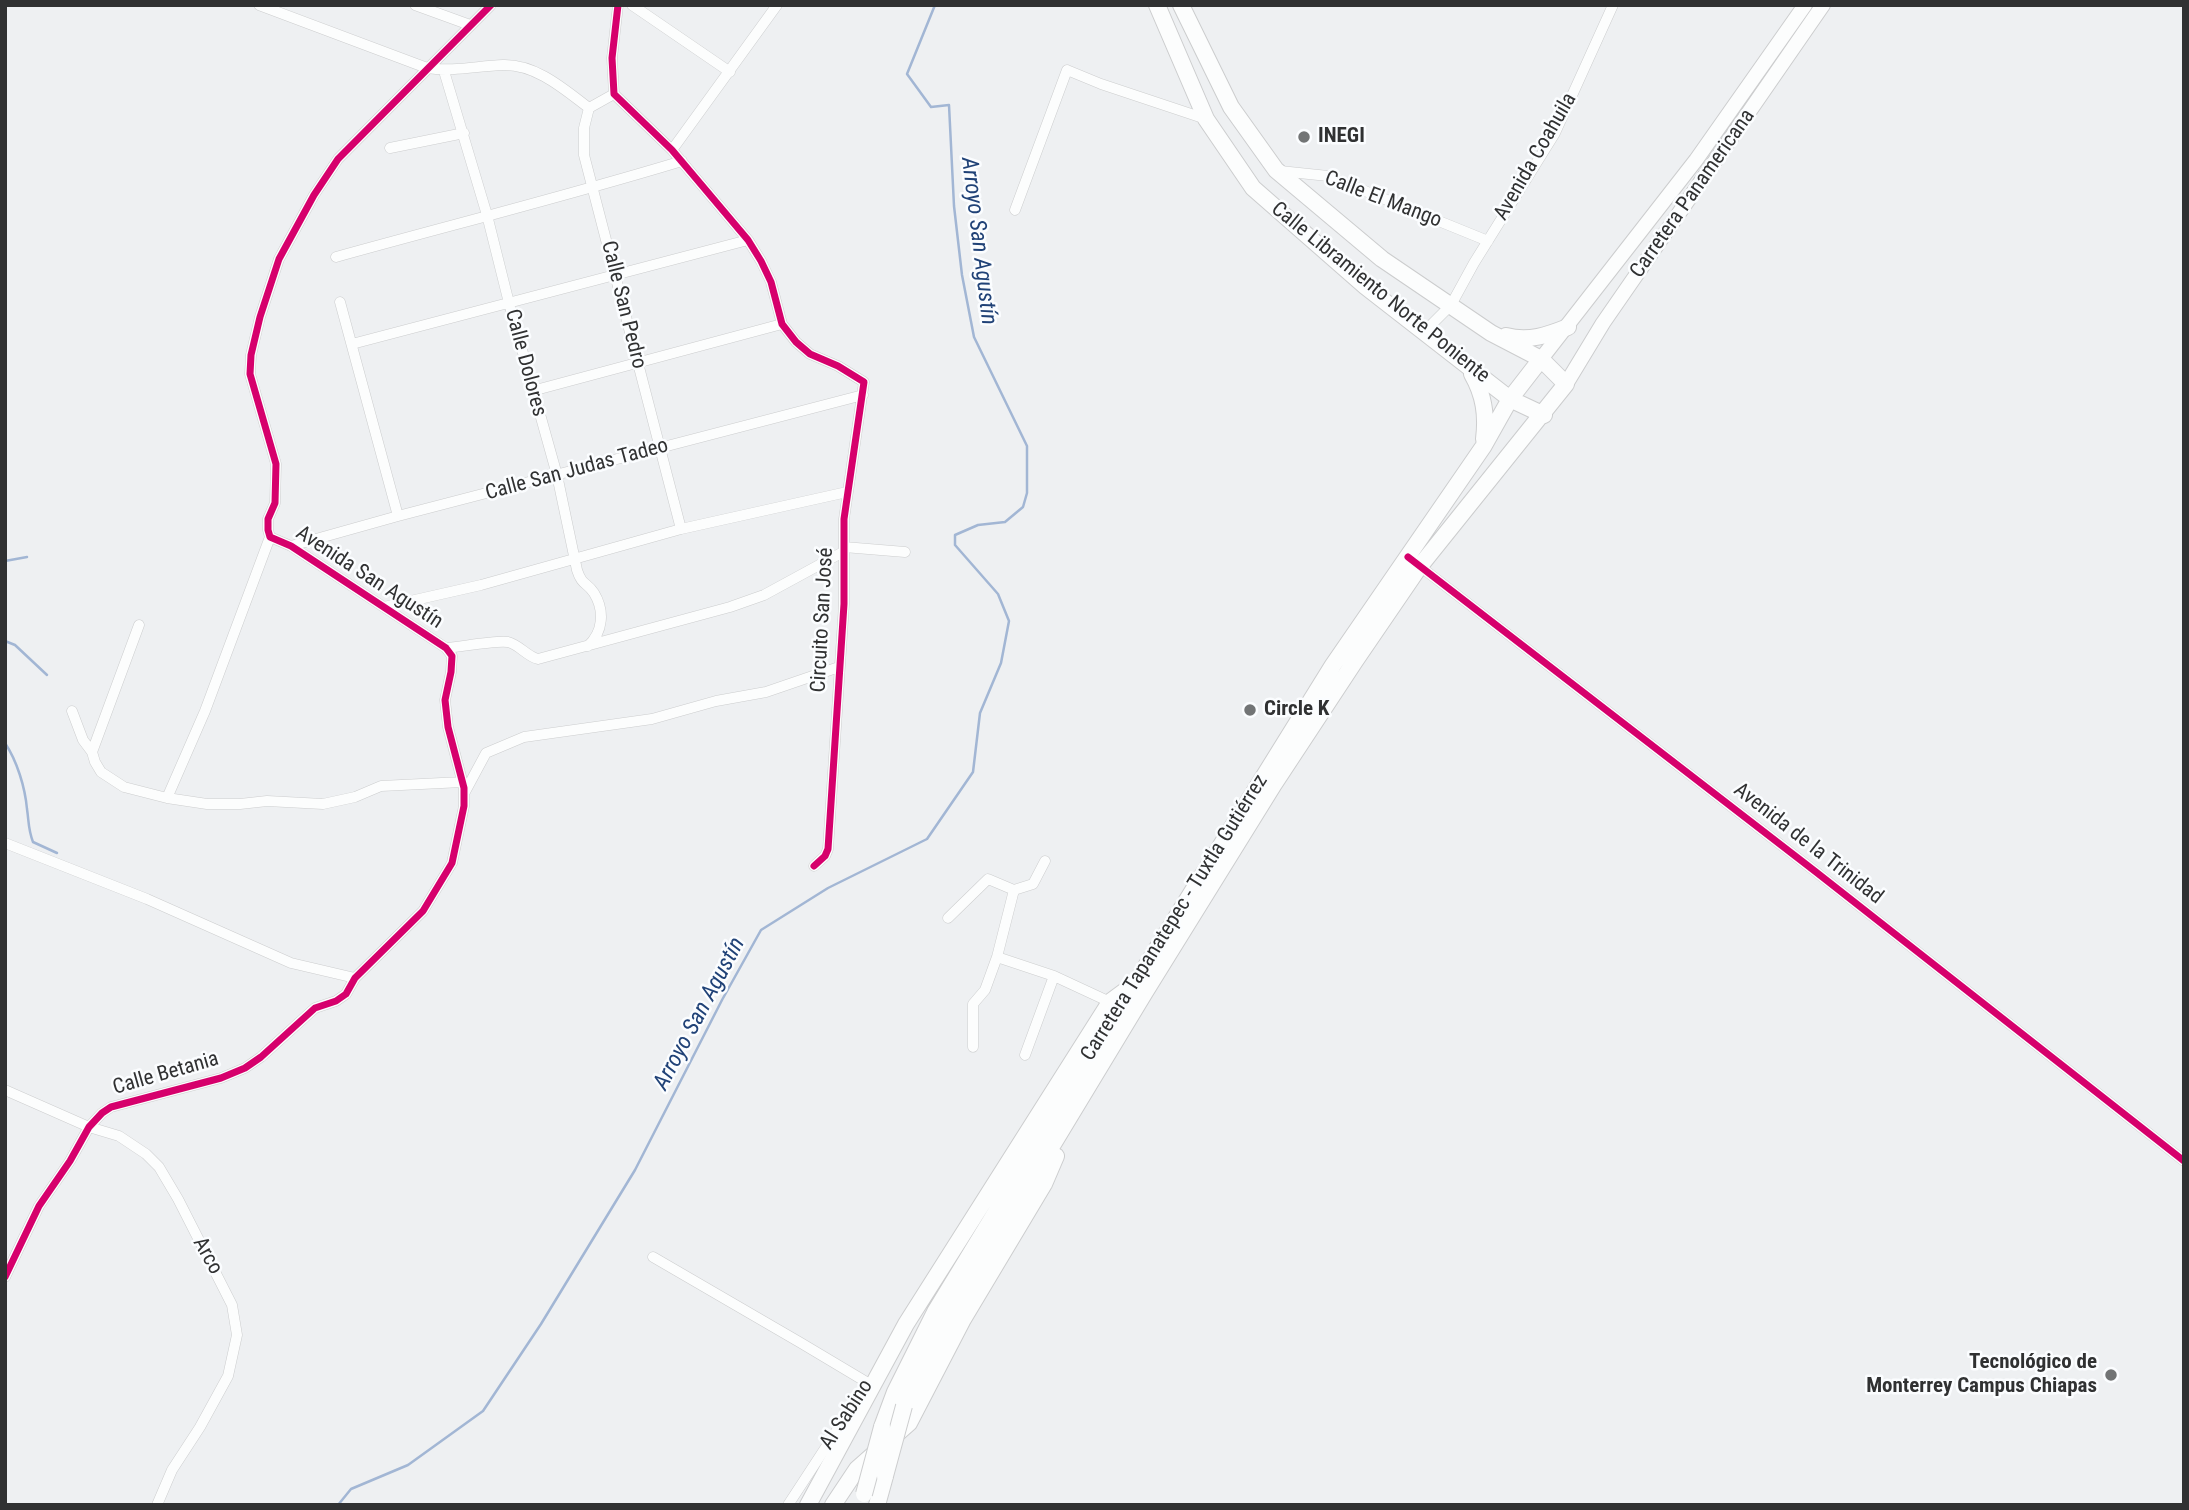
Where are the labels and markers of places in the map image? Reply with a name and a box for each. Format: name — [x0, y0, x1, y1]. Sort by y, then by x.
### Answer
place label: INEGI — [1318, 124, 1365, 150]
marker: INEGI — [1296, 129, 1312, 145]
place label: Circle K — [1264, 697, 1329, 723]
marker: Circle K — [1242, 702, 1258, 718]
place label: Tecnológico de Monterrey Campus Chiapas — [1866, 1350, 2097, 1400]
marker: Tecnológico de Monterrey Campus Chiapas — [2103, 1367, 2119, 1383]

